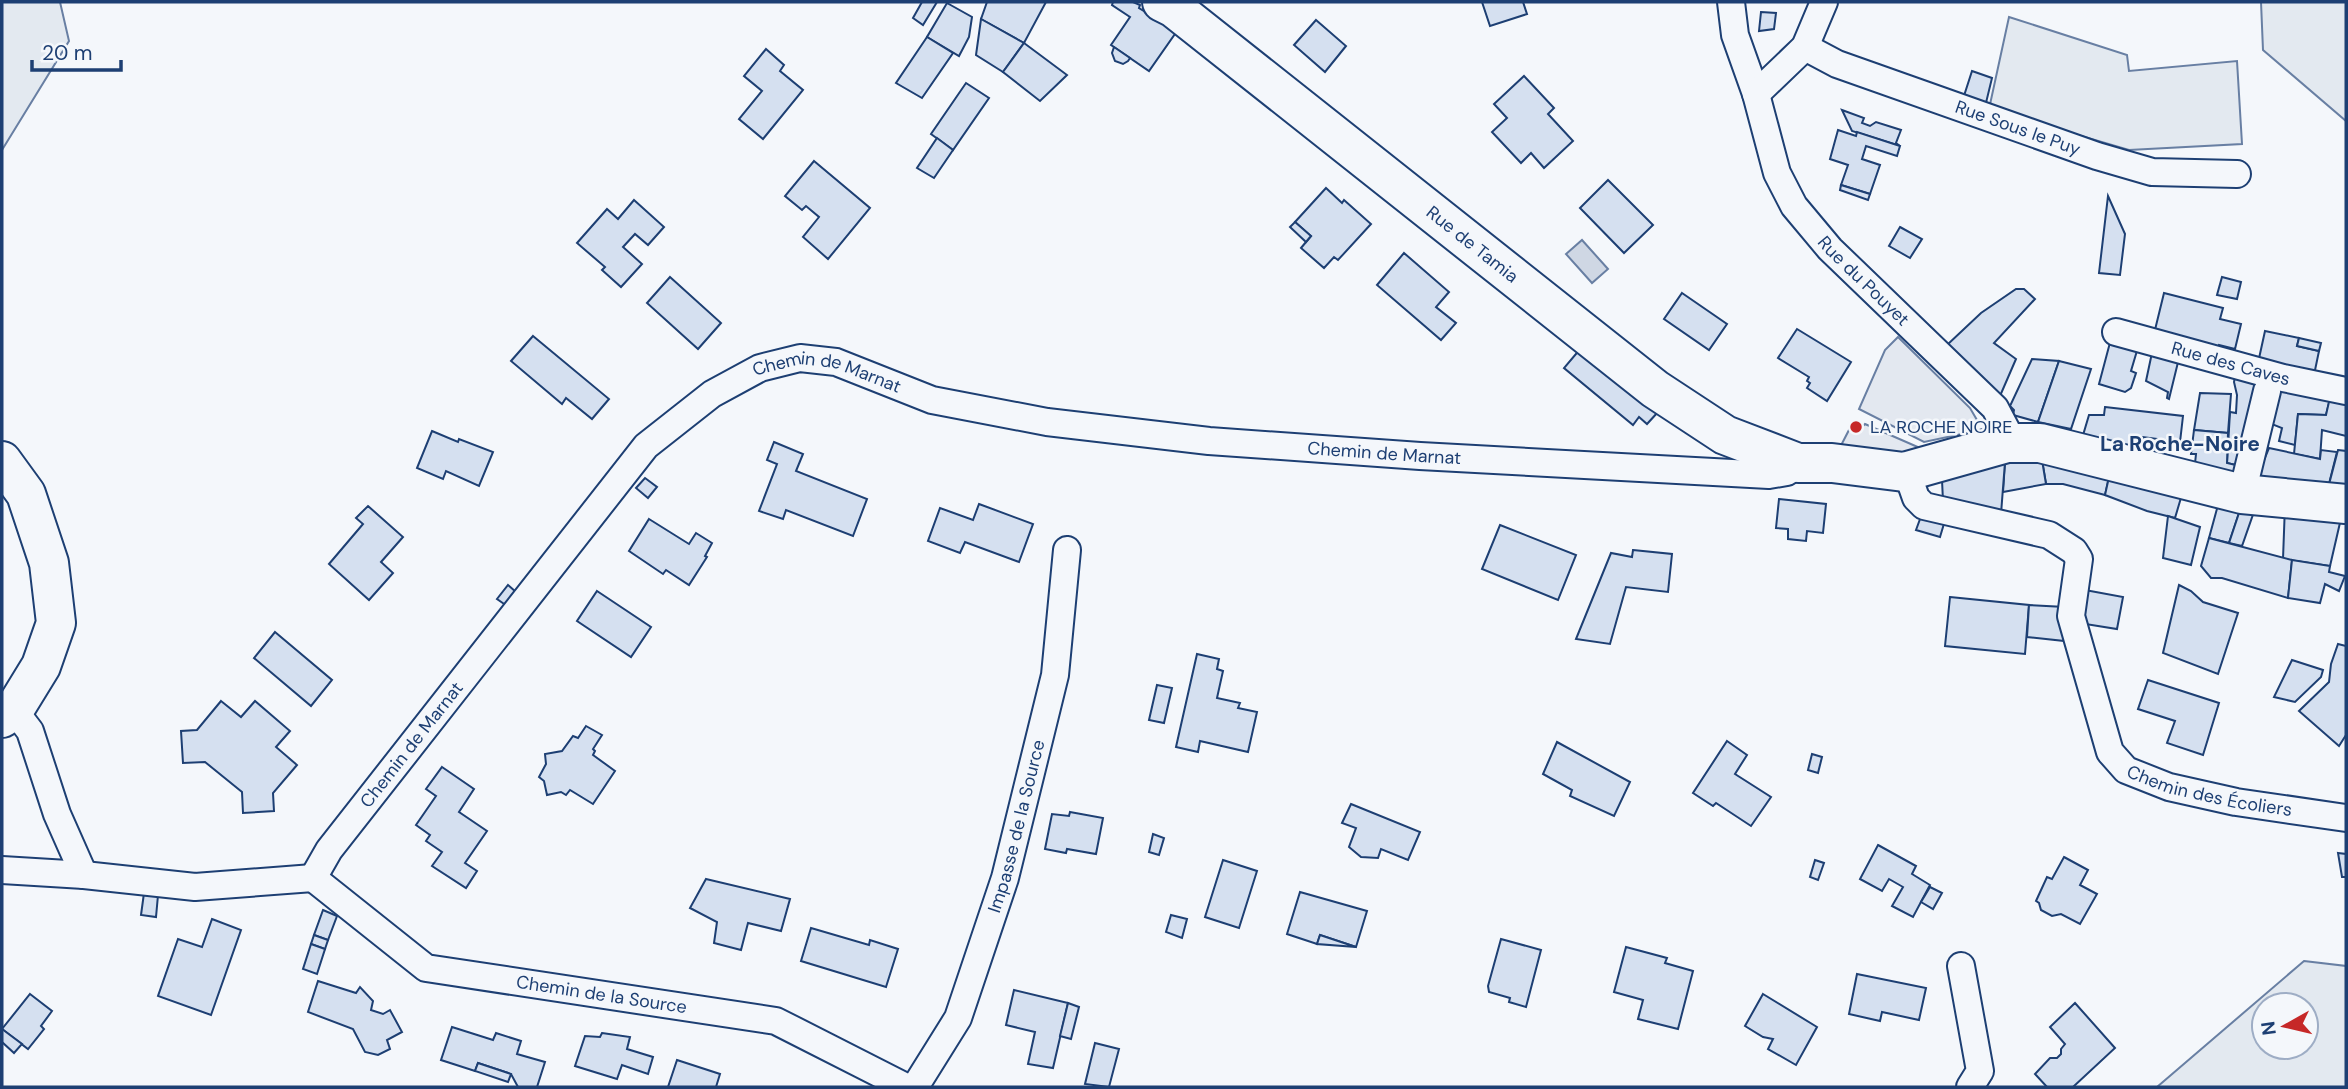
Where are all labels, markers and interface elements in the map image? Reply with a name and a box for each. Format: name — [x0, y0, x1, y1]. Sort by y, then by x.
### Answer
scale bar — [32, 28, 121, 72]
text: 20 m — [42, 39, 93, 67]
street label: Rue Sous le Puy — [1952, 95, 2084, 161]
street label: Rue de Tamia — [1421, 200, 1523, 288]
street label: Rue du Pouyet — [1812, 231, 1915, 331]
street label: Rue des Caves — [2169, 336, 2292, 391]
street label: Chemin de Marnat — [748, 346, 905, 399]
place label: LA ROCHE NOIRE — [1870, 415, 2012, 439]
marker: LA ROCHE NOIRE — [1848, 419, 1864, 435]
district label: La Roche-Noire — [2100, 430, 2260, 458]
street label: Chemin de Marnat — [1307, 436, 1462, 470]
street label: Chemin de Marnat — [355, 677, 469, 813]
street label: Impasse de la Source — [982, 737, 1051, 916]
street label: Chemin des Écoliers — [2123, 759, 2294, 822]
street label: Chemin de la Source — [515, 970, 689, 1019]
north arrow — [2250, 991, 2320, 1061]
text: N — [2255, 1020, 2282, 1037]

